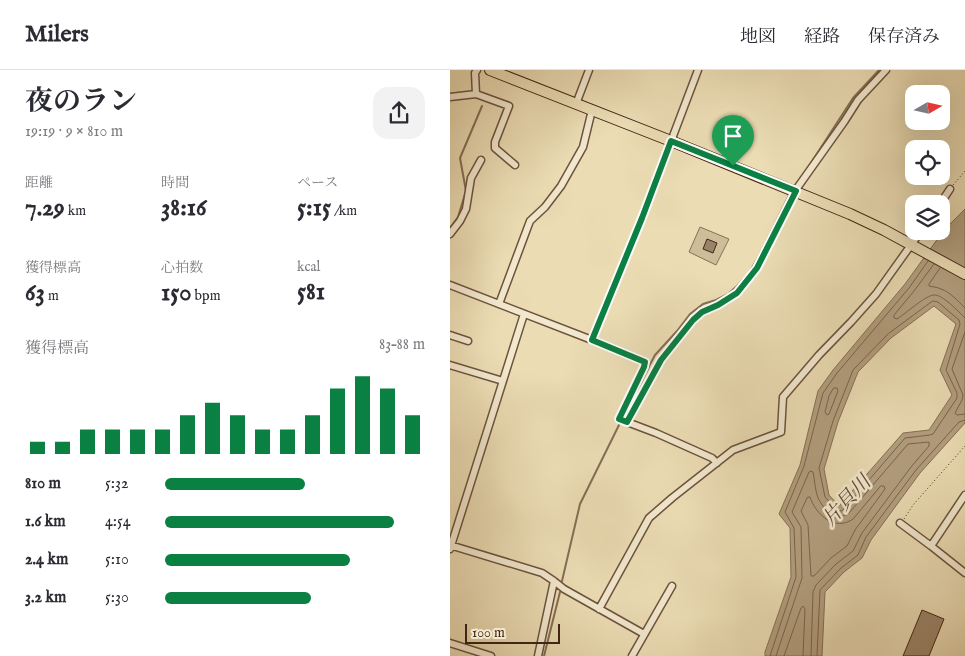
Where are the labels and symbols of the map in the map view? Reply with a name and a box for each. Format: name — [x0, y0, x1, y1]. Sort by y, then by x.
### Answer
north arrow — [905, 85, 950, 130]
pin — [712, 115, 754, 166]
water label: 片貝川 — [817, 469, 878, 531]
scale bar — [465, 621, 560, 644]

